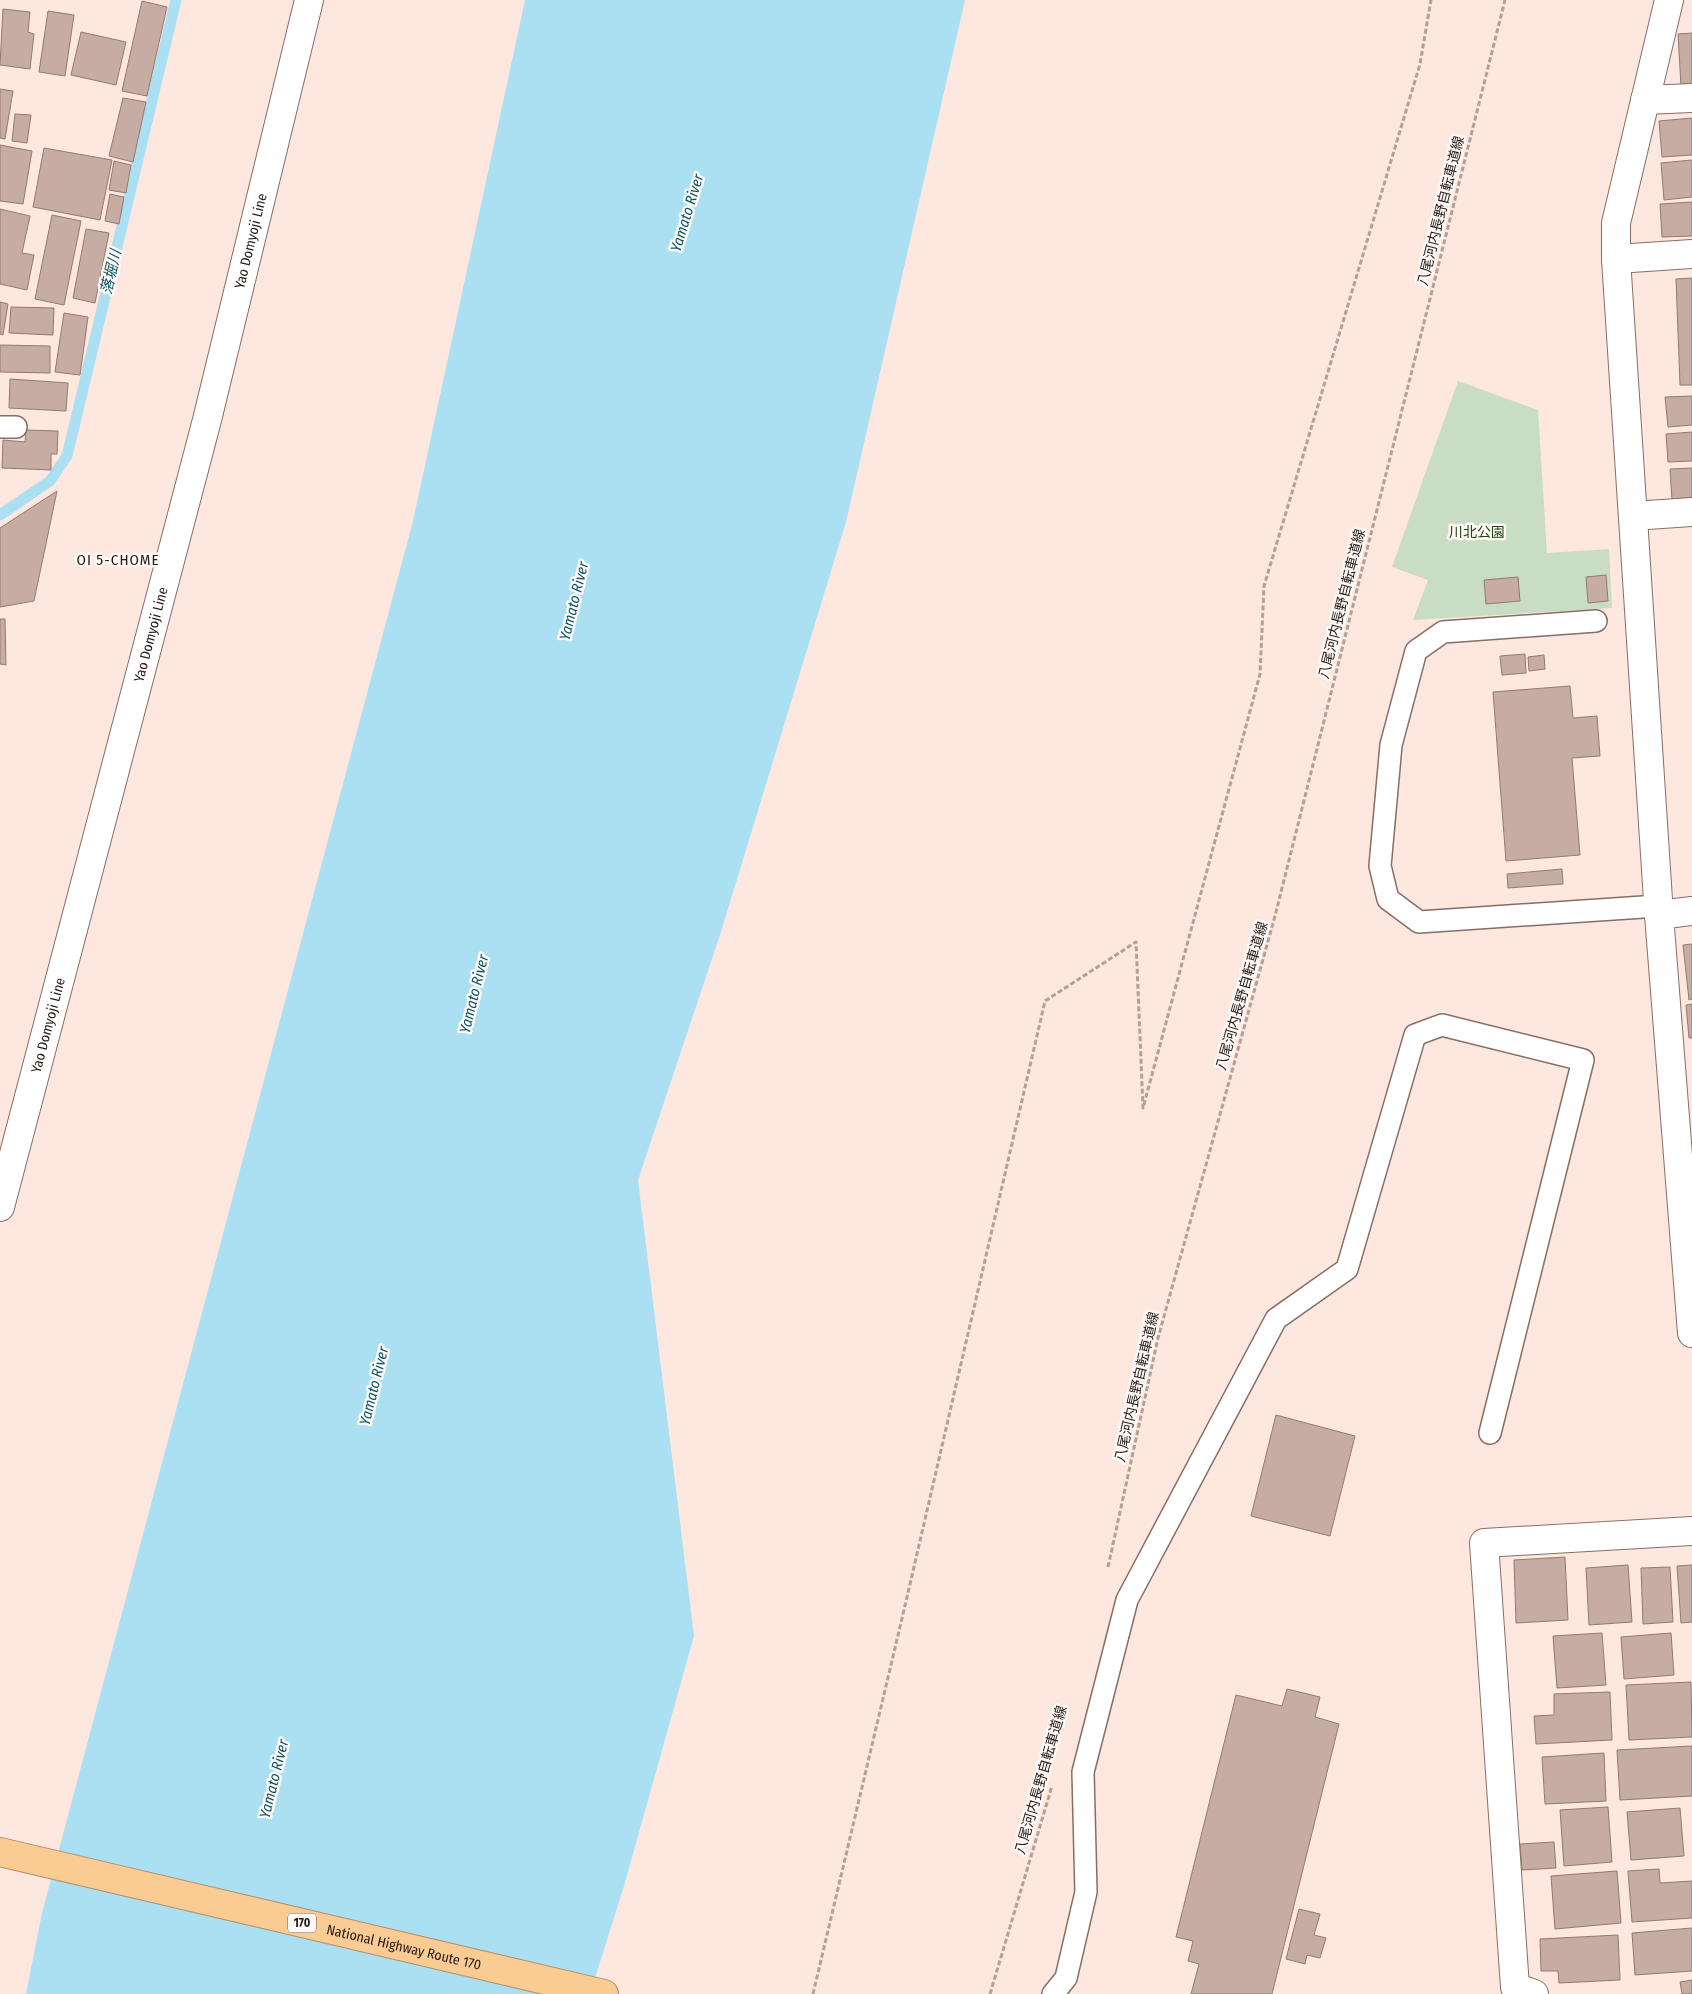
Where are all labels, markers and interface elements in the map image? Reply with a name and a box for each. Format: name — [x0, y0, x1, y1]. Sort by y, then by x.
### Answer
street label: 八尾河内長野自転車道線 — [1414, 134, 1468, 288]
water label: Yamato River — [667, 171, 708, 254]
street label: Yao Domyoji Line — [231, 191, 270, 290]
water label: 落堀川 — [97, 246, 125, 296]
park label: 川北公園 — [1449, 524, 1505, 541]
street label: 八尾河内長野自転車道線 — [1315, 527, 1369, 681]
district label: OI 5-CHOME — [76, 551, 160, 569]
water label: Yamato River — [556, 559, 593, 642]
street label: Yao Domyoji Line — [130, 585, 171, 684]
street label: 八尾河内長野自転車道線 — [1213, 920, 1271, 1072]
water label: Yamato River — [456, 952, 493, 1035]
street label: Yao Domyoji Line — [27, 976, 68, 1075]
street label: 八尾河内長野自転車道線 — [1111, 1310, 1163, 1464]
water label: Yamato River — [356, 1344, 393, 1427]
street label: 八尾河内長野自転車道線 — [1012, 1704, 1070, 1856]
water label: Yamato River — [256, 1737, 293, 1820]
road number: 170 — [288, 1914, 316, 1932]
street label: National Highway Route 170 — [325, 1921, 483, 1973]

